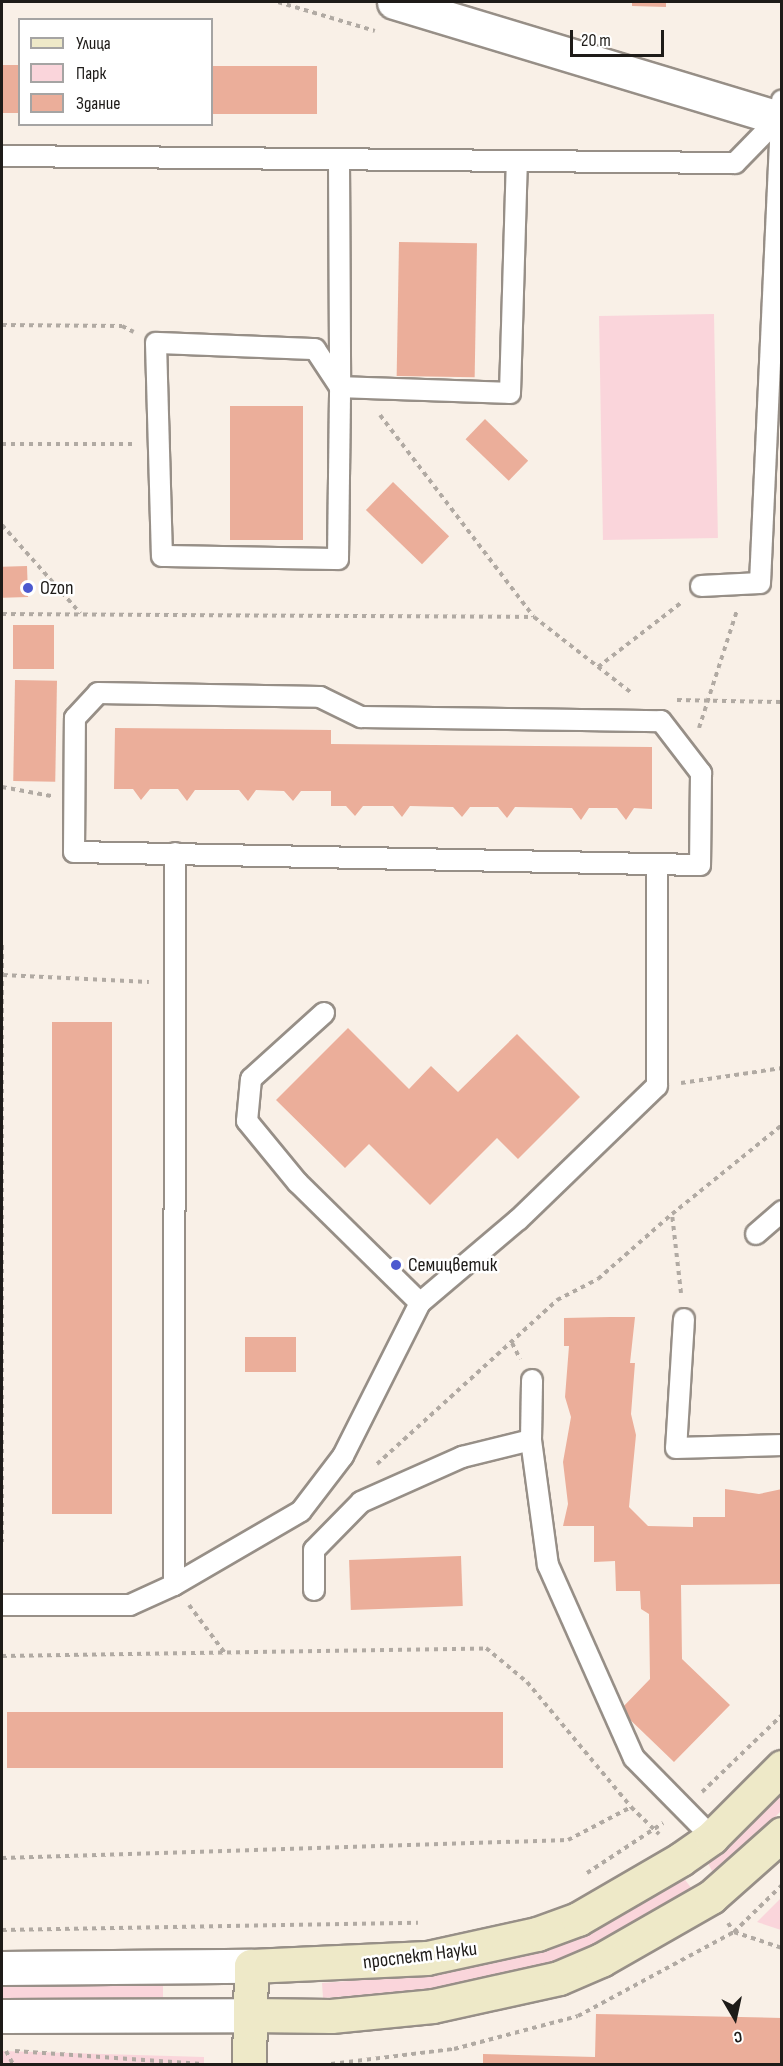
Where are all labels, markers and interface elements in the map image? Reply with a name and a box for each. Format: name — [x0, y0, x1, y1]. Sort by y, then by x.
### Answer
legend — [18, 18, 213, 126]
scale bar — [573, 18, 668, 56]
text: 20 m — [581, 30, 611, 51]
text: Улица — [76, 33, 111, 54]
text: Парк — [76, 63, 106, 84]
text: Здание — [76, 93, 121, 114]
place label: Ozon — [40, 576, 74, 600]
marker: Ozon — [21, 581, 35, 595]
place label: Семицветик — [408, 1253, 497, 1277]
marker: Семицветик — [389, 1258, 403, 1272]
street label: проспект Науки — [362, 1937, 478, 1975]
north arrow — [705, 1988, 765, 2048]
text: С — [732, 2026, 743, 2046]

